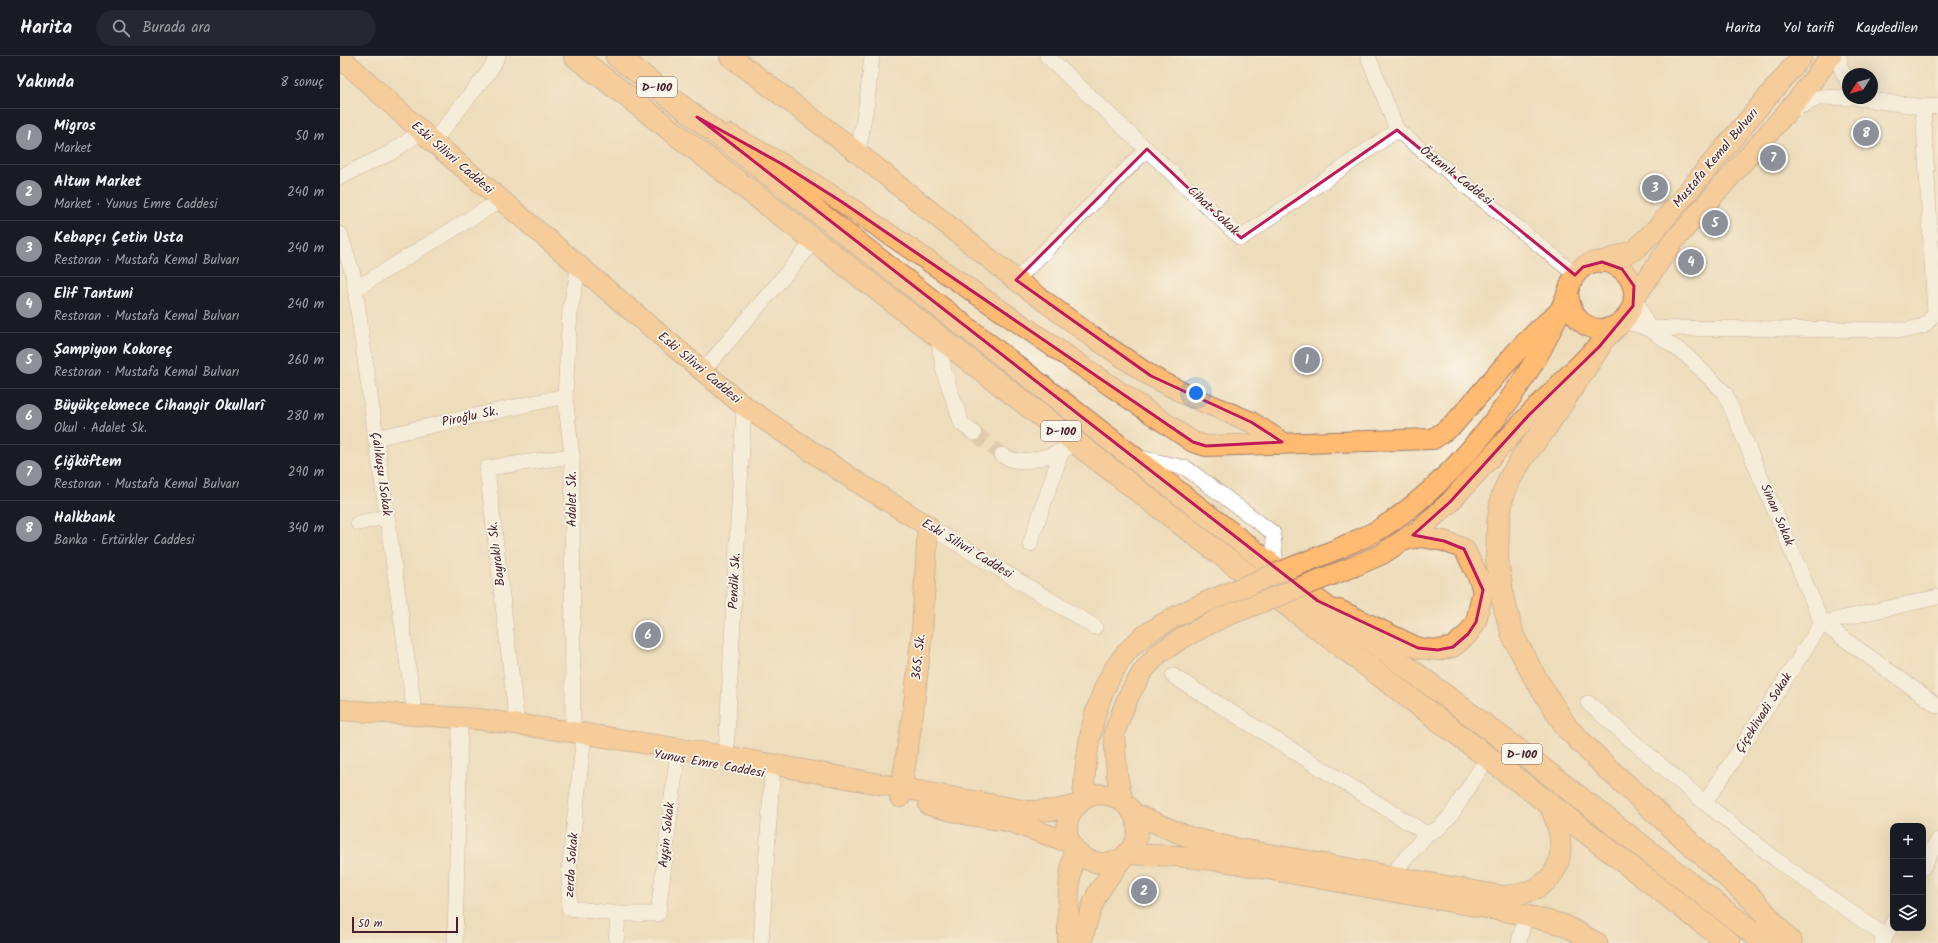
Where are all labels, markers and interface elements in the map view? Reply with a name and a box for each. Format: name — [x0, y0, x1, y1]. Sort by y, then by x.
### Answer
search box — [96, 10, 376, 46]
text: Harita — [20, 13, 72, 43]
text: Burada ara — [142, 16, 210, 40]
icon: search — [110, 17, 132, 39]
text: Harita — [1725, 17, 1761, 39]
text: Yol tarifi — [1783, 17, 1834, 39]
text: Kaydedilen — [1856, 17, 1918, 39]
north arrow — [1842, 68, 1878, 104]
text: Yakında — [16, 69, 74, 96]
text: 8 sonuç — [281, 72, 324, 93]
road number: D-100 — [637, 77, 677, 97]
street label: Mustafa Kemal Bulvarı — [1668, 103, 1764, 213]
text: Migros — [54, 114, 96, 138]
street label: Eski Silivri Caddesi — [406, 116, 499, 200]
pin: 8 — [1853, 118, 1879, 148]
text: 1 — [27, 126, 31, 147]
text: 50 m — [295, 126, 324, 147]
text: Market — [54, 138, 92, 159]
street label: Öztanık Caddesi — [1415, 141, 1498, 212]
pin: 7 — [1760, 143, 1786, 173]
text: Altun Market — [54, 170, 141, 194]
pin: 3 — [1642, 173, 1668, 203]
street label: Cihat Sokak — [1182, 181, 1245, 242]
text: 2 — [25, 182, 33, 203]
text: 240 m — [287, 182, 324, 203]
text: Market · Yunus Emre Caddesi — [54, 194, 217, 215]
pin: 5 — [1702, 208, 1728, 238]
text: Kebapçı Çetin Usta — [54, 226, 184, 250]
text: 3 — [25, 238, 33, 259]
text: 240 m — [287, 238, 324, 259]
pin: 4 — [1678, 247, 1704, 277]
text: Restoran · Mustafa Kemal Bulvarı — [54, 250, 239, 271]
text: Elif Tantuni — [54, 282, 133, 306]
text: 4 — [25, 294, 33, 315]
text: 240 m — [287, 294, 324, 315]
text: Restoran · Mustafa Kemal Bulvarı — [54, 306, 239, 327]
street label: Eski Silivri Caddesi — [653, 327, 746, 410]
text: Şampiyon Kokoreç — [54, 338, 173, 362]
pin: 1 — [1294, 345, 1320, 375]
text: 5 — [26, 350, 32, 371]
text: 260 m — [287, 350, 324, 371]
text: Restoran · Mustafa Kemal Bulvarı — [54, 362, 239, 383]
your location — [1186, 383, 1206, 403]
text: Büyükçekmece Cihangir Okullarî — [54, 394, 264, 418]
street label: Piroğlu Sk. — [440, 401, 500, 433]
text: 6 — [25, 406, 33, 427]
text: 280 m — [287, 406, 324, 427]
text: Okul · Adalet Sk. — [54, 418, 147, 439]
road number: D-100 — [1041, 421, 1081, 441]
street label: Çalıkuşu 1Sokak — [365, 430, 397, 518]
text: Çiğköftem — [54, 450, 121, 474]
text: 7 — [26, 462, 32, 483]
text: 290 m — [288, 462, 324, 483]
street label: Adalet Sk. — [562, 471, 583, 527]
text: Restoran · Mustafa Kemal Bulvarı — [54, 474, 239, 495]
street label: Sinan Sokak — [1754, 480, 1800, 550]
text: Halkbank — [54, 506, 115, 530]
street label: Eski Silivri Caddesi — [917, 513, 1017, 585]
text: 8 — [25, 518, 33, 539]
text: 340 m — [287, 518, 324, 539]
street label: Bayraklı Sk. — [483, 521, 511, 587]
text: Banka · Ertürkler Caddesi — [54, 530, 194, 551]
street label: Pendik Sk. — [723, 552, 747, 610]
pin: 6 — [635, 620, 661, 650]
street label: 365. Sk. — [906, 633, 932, 681]
street label: Çiçeklivadi Sokak — [1730, 668, 1798, 757]
street label: Yunus Emre Caddesi — [652, 744, 767, 784]
road number: D-100 — [1502, 744, 1542, 764]
street label: Ayşin Sokak — [653, 800, 681, 869]
map controls — [1890, 823, 1926, 931]
button: + — [1890, 823, 1926, 859]
street label: zerda Sokak — [559, 831, 585, 898]
button: − — [1890, 859, 1926, 895]
pin: 2 — [1131, 876, 1157, 906]
button: layers — [1890, 895, 1926, 931]
scale bar — [352, 915, 458, 934]
text: 50 m — [358, 915, 383, 933]

